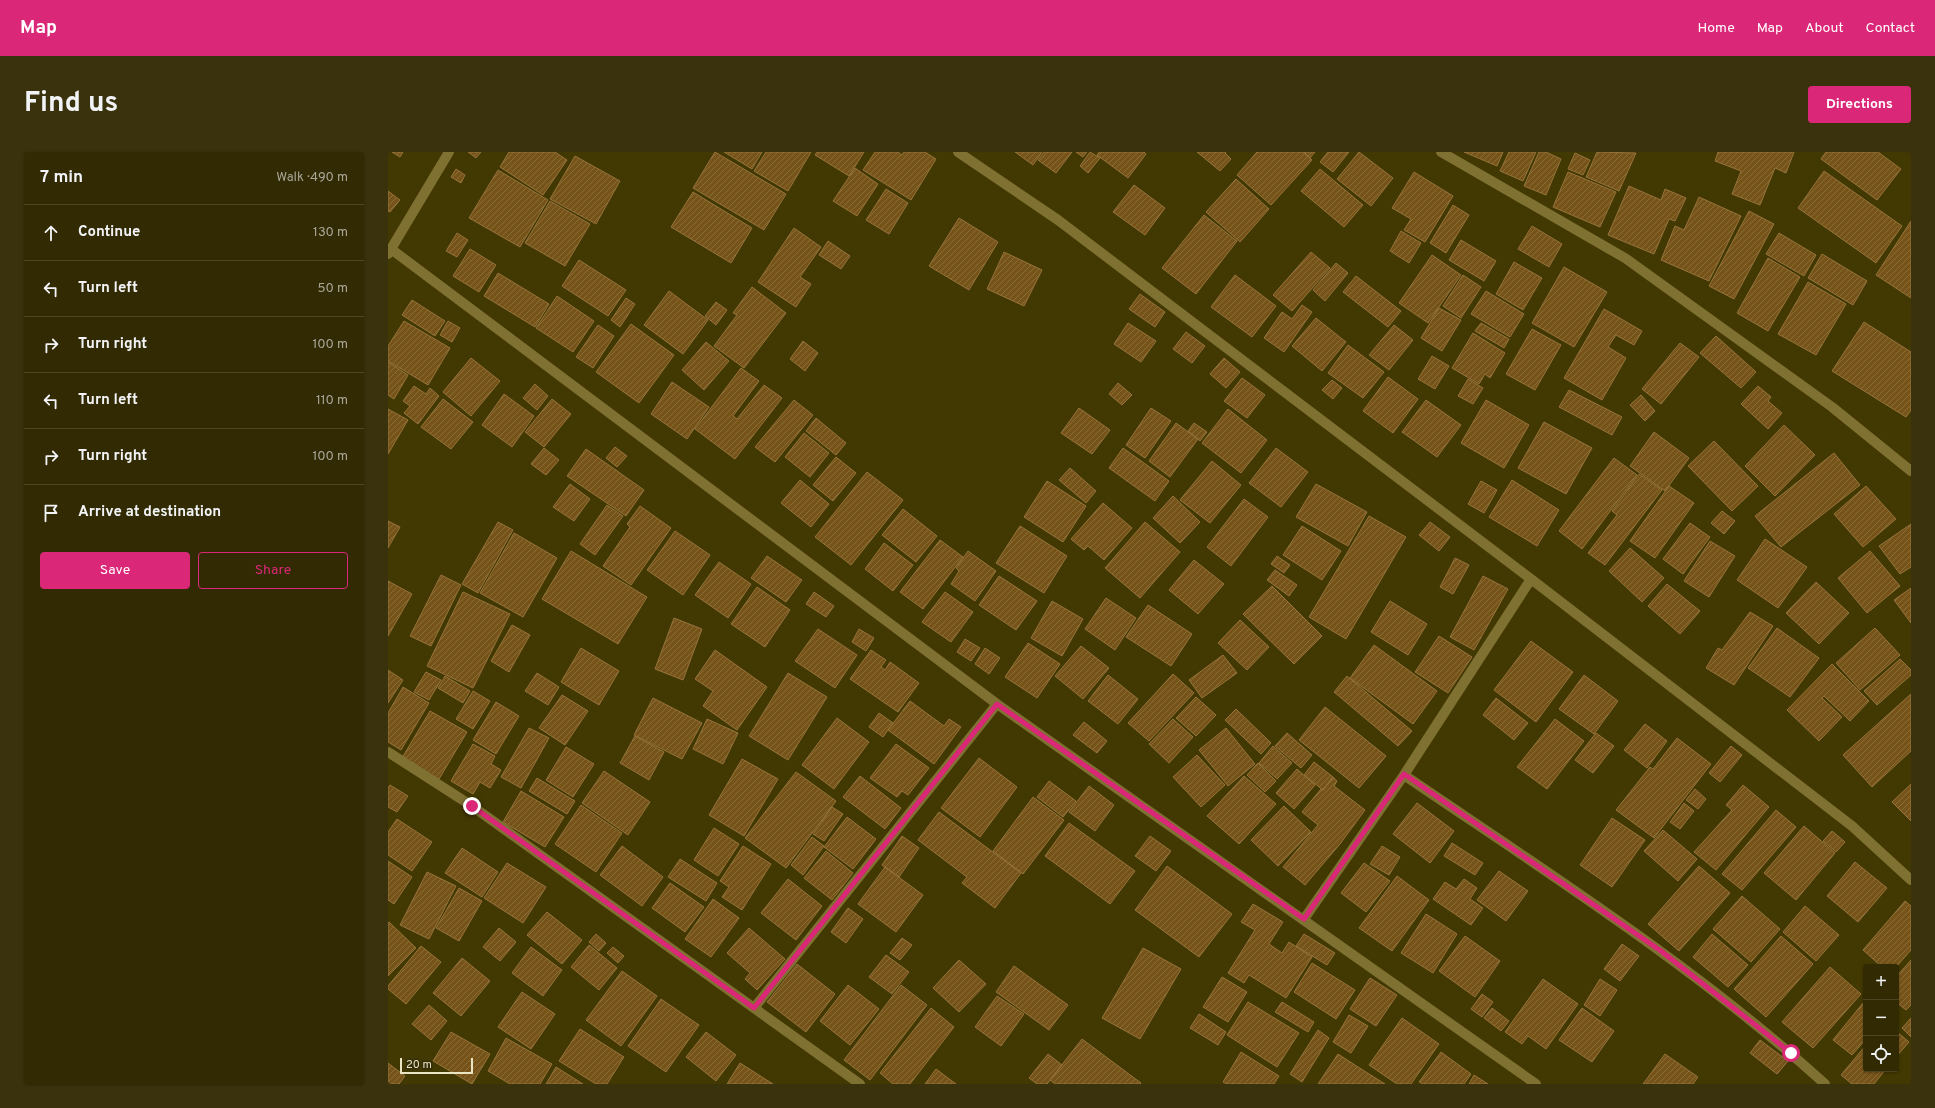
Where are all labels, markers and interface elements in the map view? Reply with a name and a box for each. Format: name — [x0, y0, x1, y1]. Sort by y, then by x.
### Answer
text: Map — [20, 16, 57, 40]
text: Home — [1698, 20, 1735, 37]
text: Map — [1757, 20, 1783, 37]
text: About — [1805, 20, 1844, 37]
text: Contact — [1866, 20, 1915, 37]
text: Find us — [24, 86, 118, 122]
button: Directions — [1808, 86, 1911, 123]
text: 7 min — [40, 167, 83, 189]
text: Walk · 490 m — [276, 170, 348, 186]
icon: ahead — [40, 222, 62, 244]
text: Continue — [78, 223, 140, 242]
text: 130 m — [313, 225, 348, 241]
icon: left — [40, 278, 62, 300]
text: Turn left — [78, 279, 138, 298]
text: 50 m — [318, 281, 348, 297]
icon: right — [40, 334, 62, 356]
text: Turn right — [78, 335, 147, 354]
text: 100 m — [312, 337, 348, 353]
icon: left — [40, 390, 62, 412]
text: Turn left — [78, 391, 138, 410]
text: 110 m — [316, 393, 348, 409]
icon: right — [40, 446, 62, 468]
text: Turn right — [78, 447, 147, 466]
text: 100 m — [312, 449, 348, 465]
icon: arrive — [40, 502, 62, 524]
text: Arrive at destination — [78, 503, 221, 522]
button: Save — [40, 552, 190, 589]
button: Share — [198, 552, 348, 589]
route end — [463, 797, 481, 815]
map controls — [1863, 964, 1899, 1072]
button: + — [1863, 964, 1899, 1000]
button: − — [1863, 1000, 1899, 1036]
button: locate — [1863, 1036, 1899, 1072]
route start — [1782, 1044, 1800, 1062]
scale bar — [400, 1056, 473, 1075]
text: 20 m — [406, 1058, 432, 1072]

